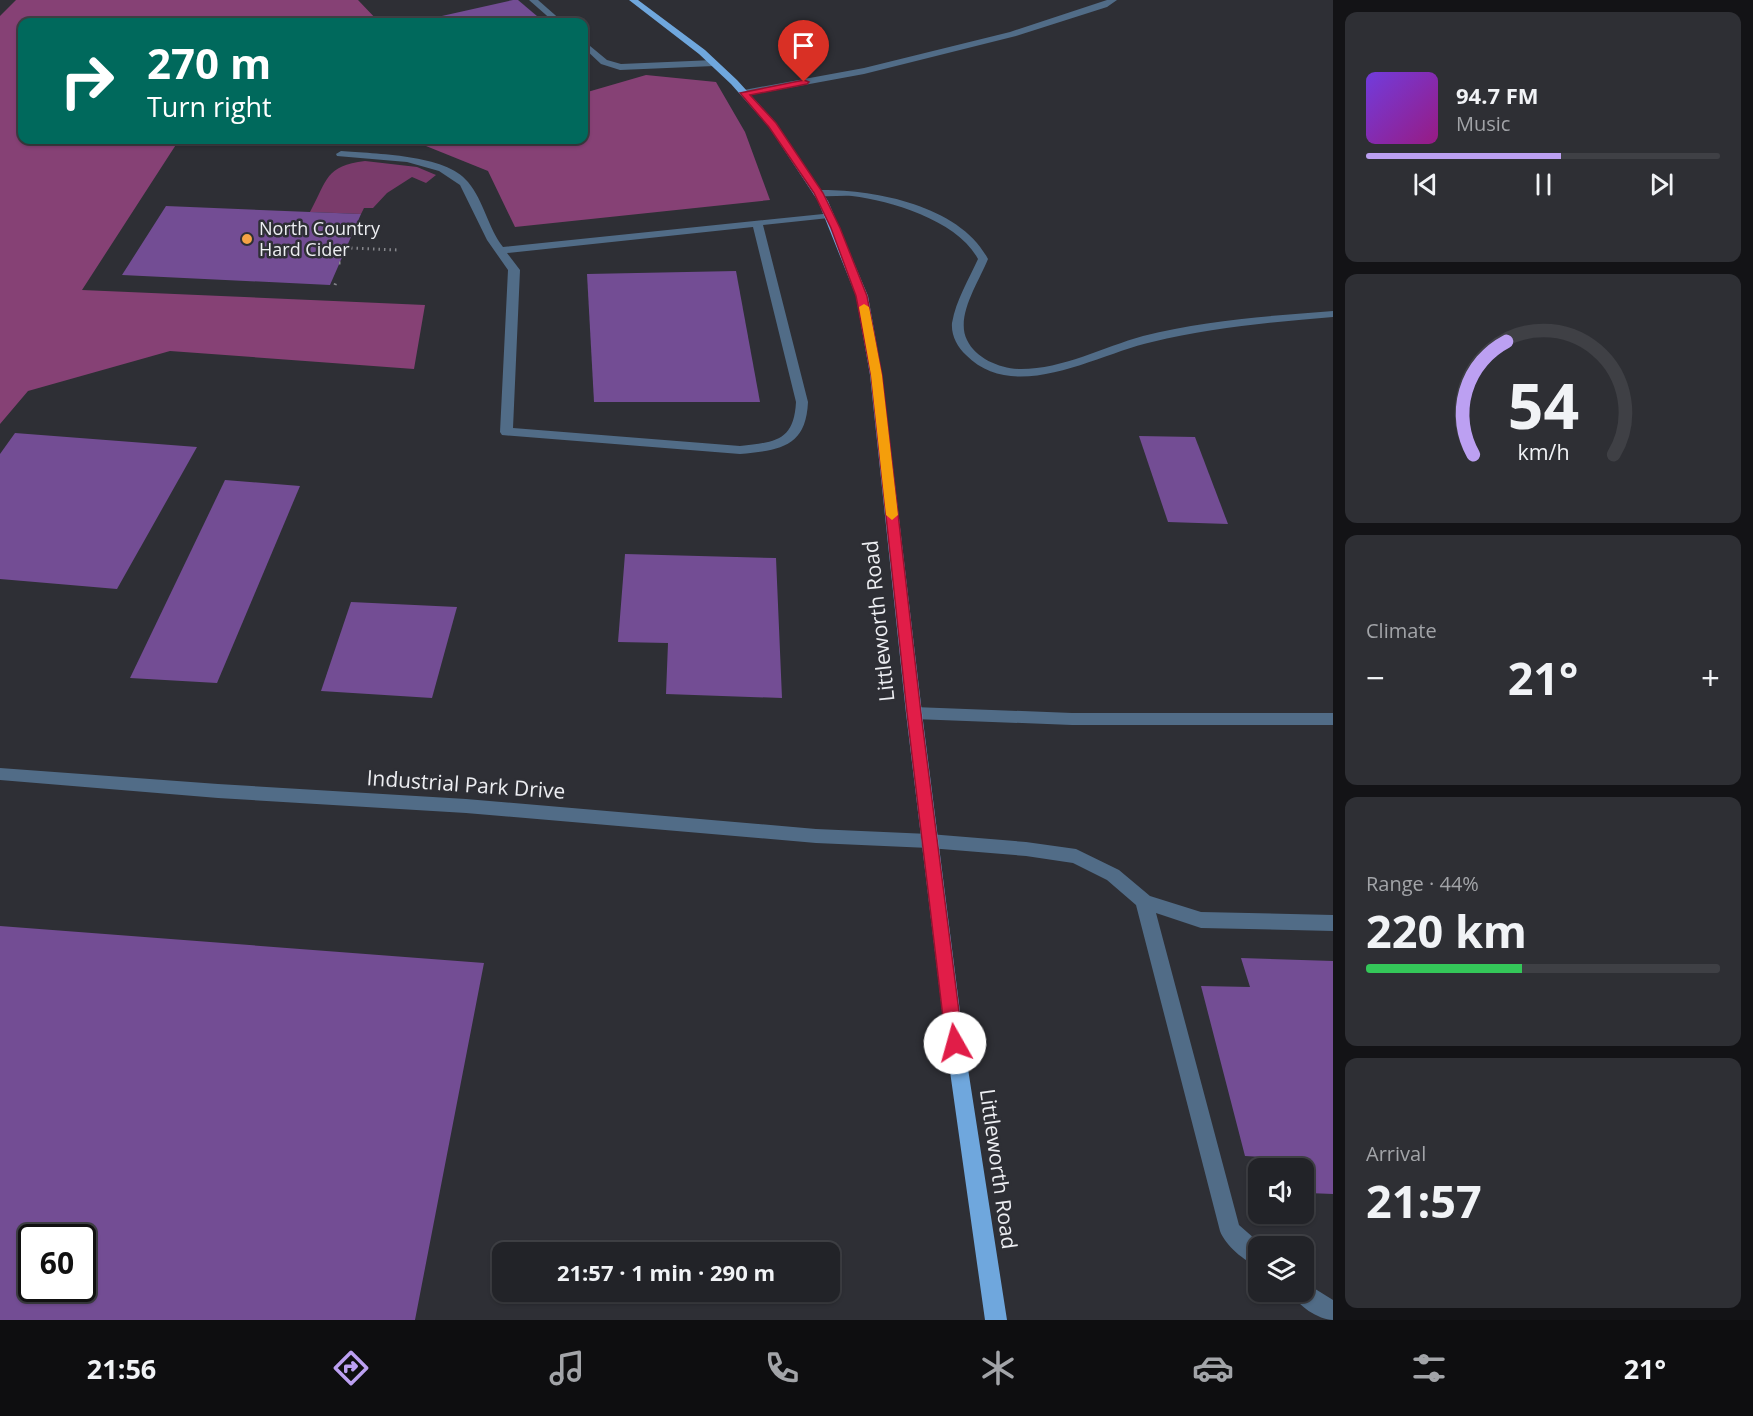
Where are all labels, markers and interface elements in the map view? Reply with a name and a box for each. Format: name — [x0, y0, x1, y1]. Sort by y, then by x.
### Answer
pin — [778, 20, 829, 82]
icon: arrive — [787, 29, 820, 62]
text: 270 m — [147, 34, 271, 91]
icon: right — [48, 42, 126, 120]
text: 94.7 FM — [1456, 80, 1539, 110]
text: Turn right — [147, 88, 272, 125]
text: Music — [1456, 110, 1510, 137]
icon: previous — [1409, 168, 1442, 201]
icon: pause — [1527, 168, 1560, 201]
icon: next — [1645, 168, 1678, 201]
place label: North Country Hard Cider — [259, 216, 381, 261]
marker: North Country Hard Cider — [240, 232, 254, 246]
text: 54 — [1507, 363, 1579, 448]
text: km/h — [1517, 438, 1569, 467]
street label: Littleworth Road — [856, 539, 900, 703]
text: Climate — [1366, 617, 1437, 644]
text: 21° — [1508, 647, 1578, 708]
text: − — [1366, 655, 1385, 700]
text: + — [1701, 655, 1720, 700]
street label: Industrial Park Drive — [366, 763, 566, 805]
text: Range · 44% — [1366, 870, 1479, 897]
text: 220 km — [1366, 900, 1527, 961]
position arrow — [923, 1011, 987, 1075]
street label: Littleworth Road — [974, 1087, 1024, 1251]
text: Arrival — [1366, 1140, 1426, 1167]
map controls — [1248, 1158, 1314, 1302]
button: sound — [1248, 1158, 1314, 1224]
text: 21:57 — [1366, 1170, 1482, 1231]
speed limit sign: 60 — [18, 1224, 96, 1302]
button: layers — [1248, 1236, 1314, 1302]
text: 21:57 · 1 min · 290 m — [557, 1257, 775, 1287]
icon: directions — [330, 1347, 372, 1389]
icon: music — [546, 1347, 588, 1389]
icon: phone — [761, 1347, 803, 1389]
icon: climate — [977, 1347, 1019, 1389]
icon: car — [1192, 1347, 1234, 1389]
icon: filters — [1408, 1347, 1450, 1389]
text: 21:56 — [87, 1350, 156, 1387]
text: 21° — [1624, 1350, 1666, 1387]

